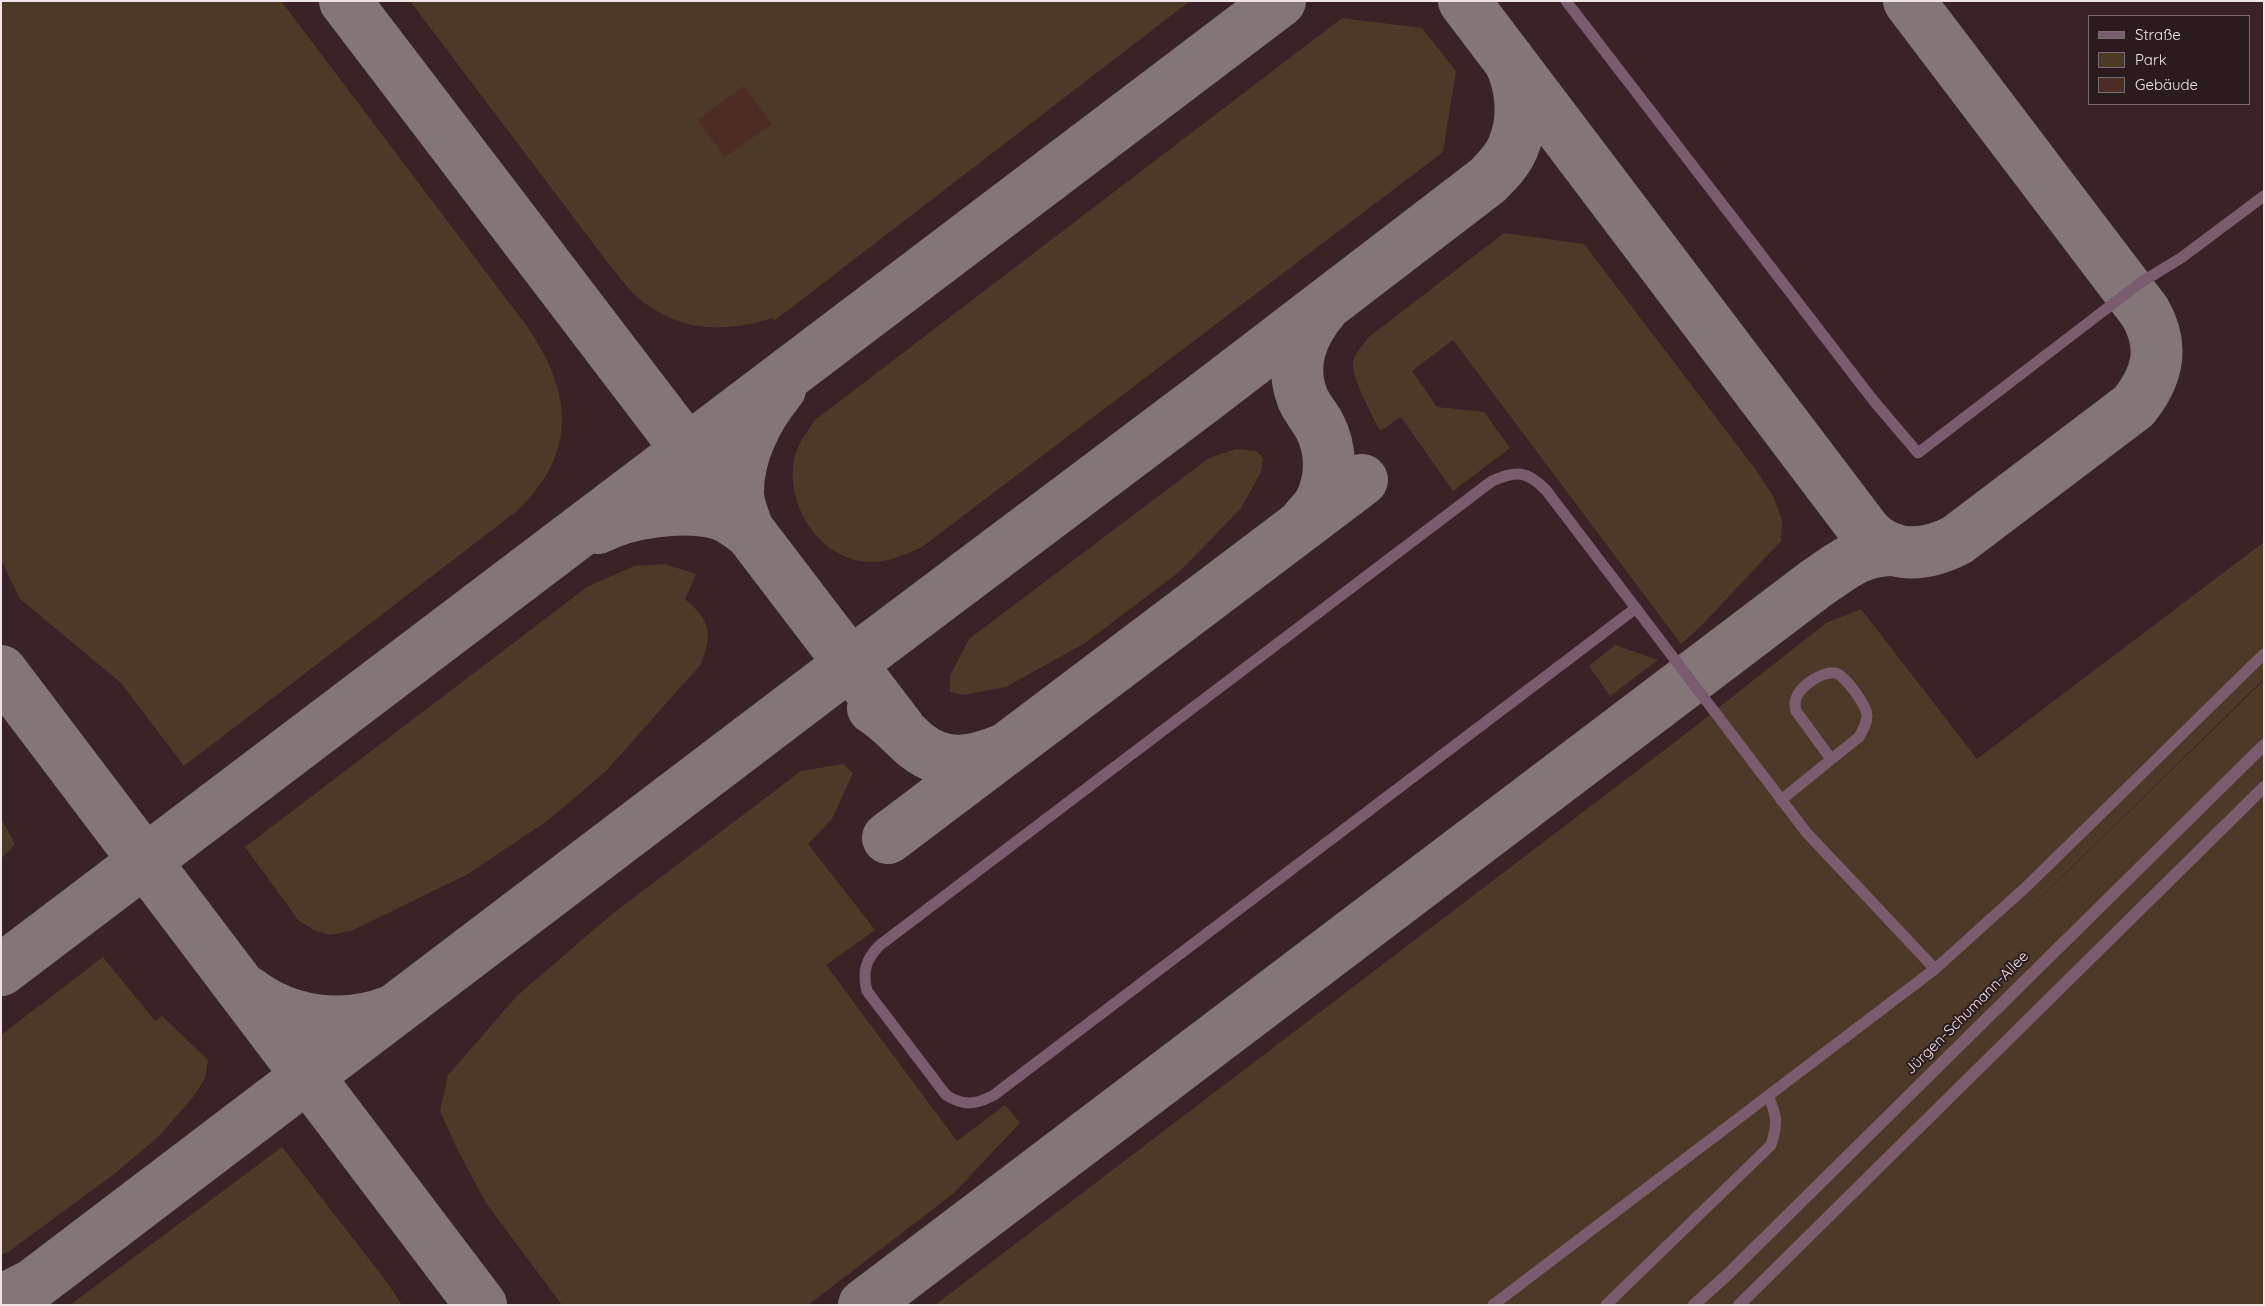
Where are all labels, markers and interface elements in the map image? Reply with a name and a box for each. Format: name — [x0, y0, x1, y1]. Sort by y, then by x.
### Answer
legend — [2088, 15, 2250, 105]
text: Straße — [2135, 25, 2181, 44]
text: Park — [2135, 50, 2167, 69]
text: Gebäude — [2135, 75, 2198, 94]
street label: Jürgen-Schumann-Allee — [1901, 947, 2033, 1079]

